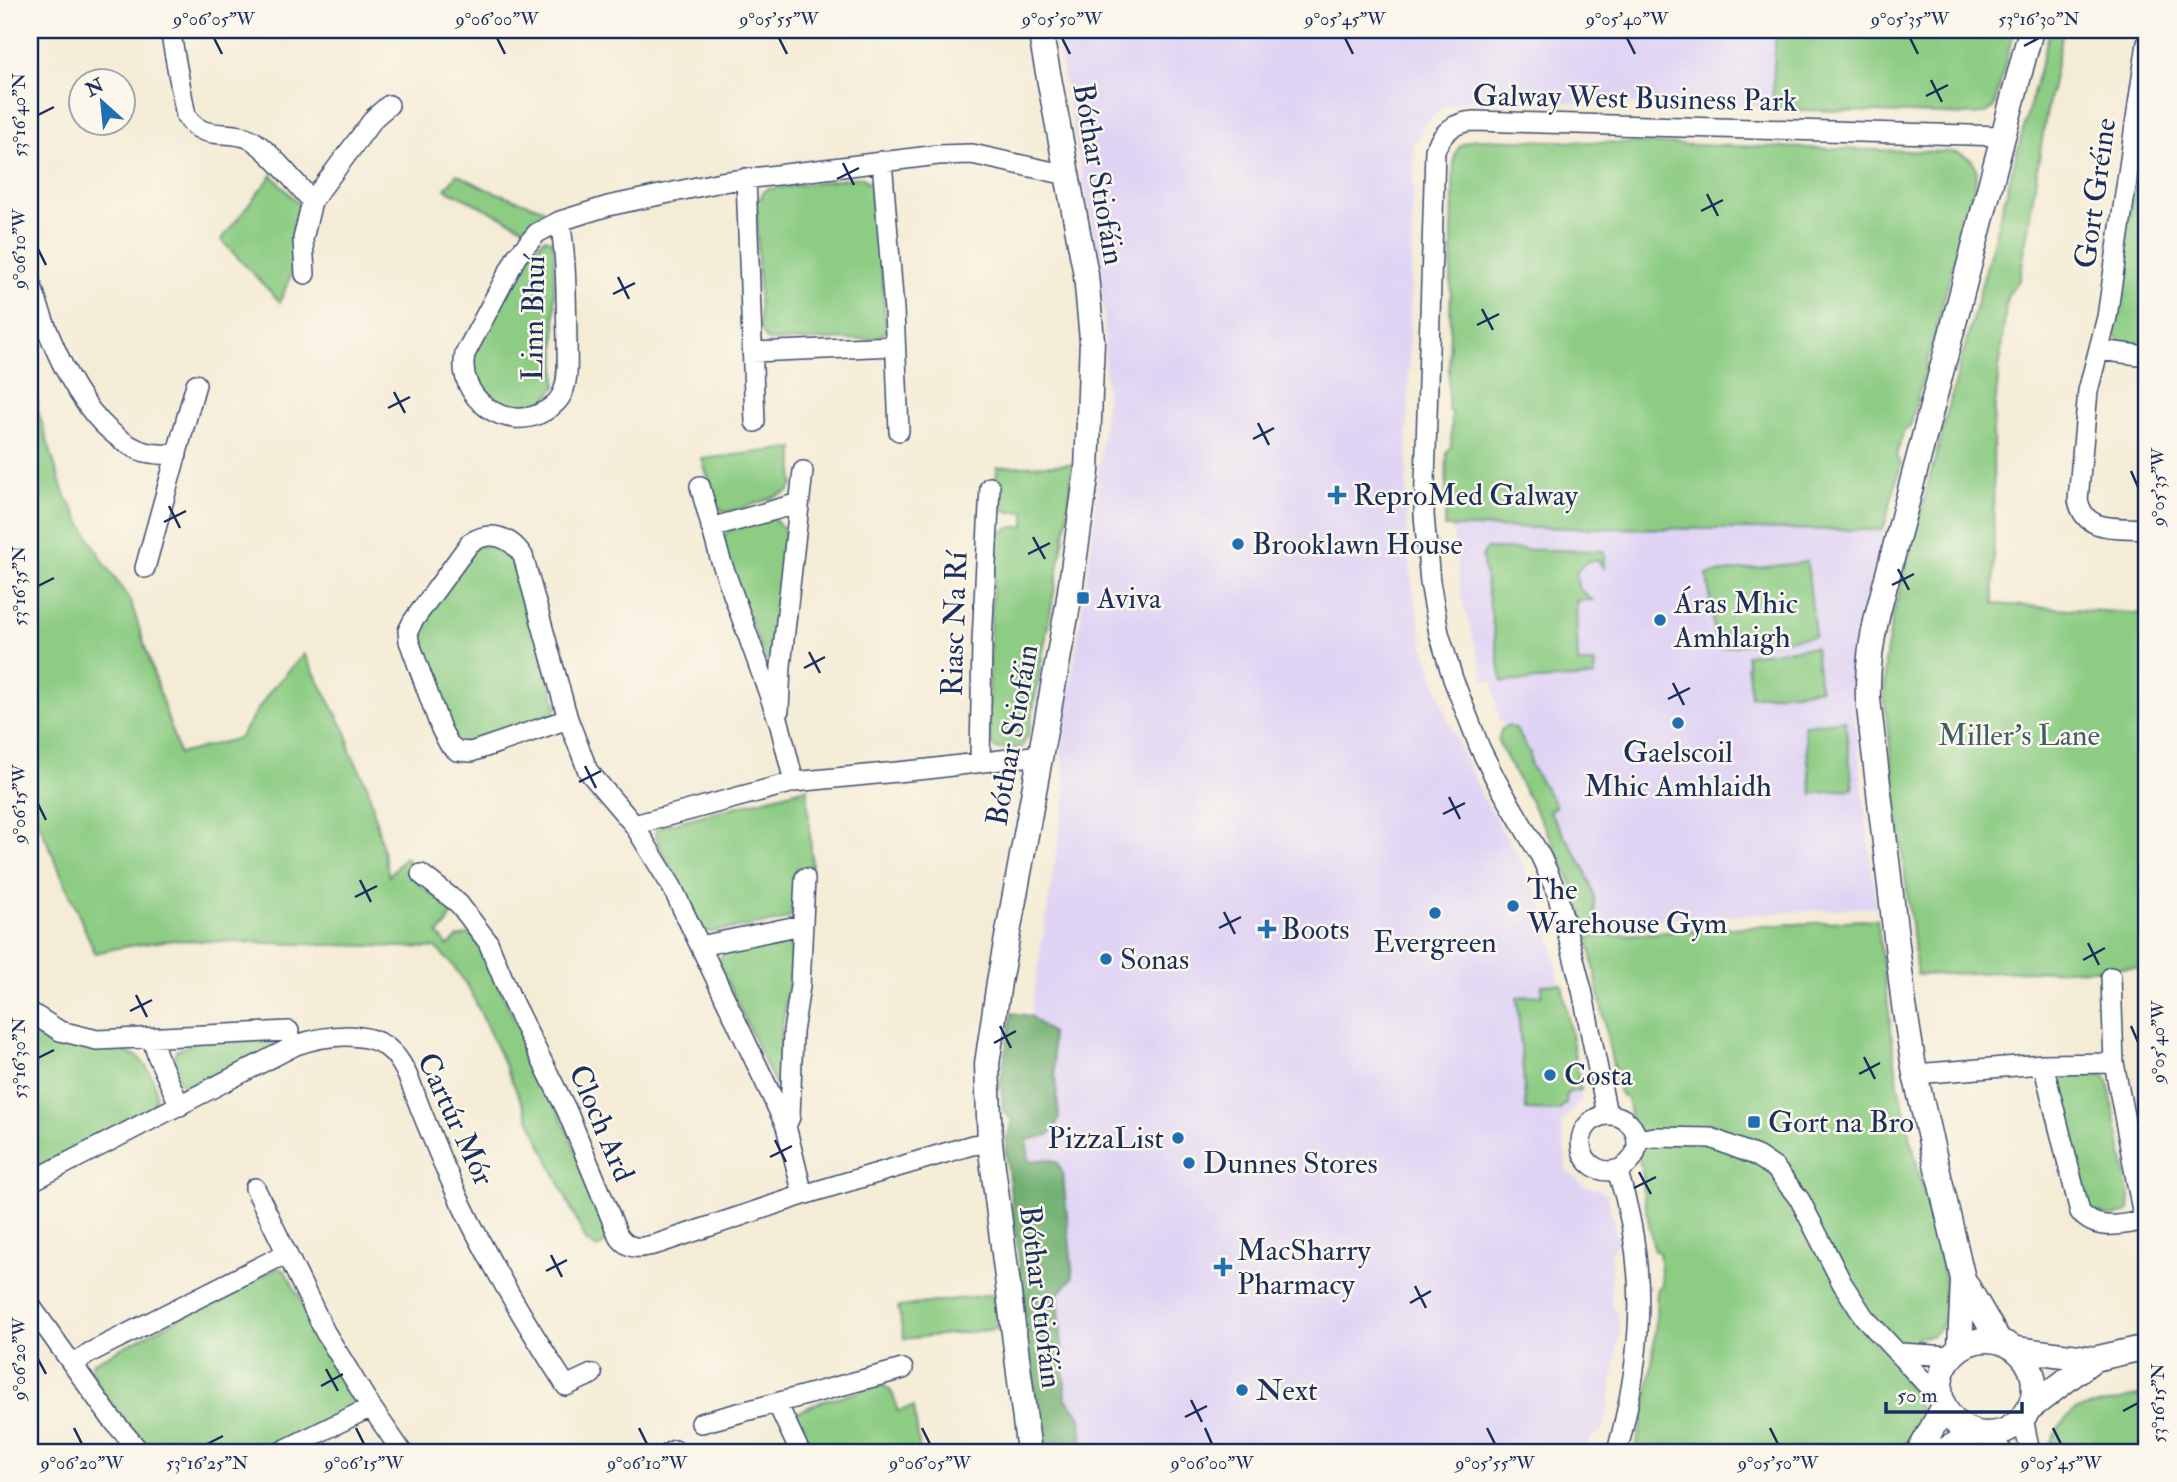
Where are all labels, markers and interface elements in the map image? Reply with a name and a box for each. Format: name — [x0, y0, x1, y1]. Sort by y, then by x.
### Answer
text: 9°06'05"W — [171, 8, 256, 31]
text: 9°06'00"W — [453, 8, 539, 31]
text: 9°05'55"W — [737, 8, 819, 31]
text: 9°05'50"W — [1020, 8, 1103, 31]
text: 9°05'45"W — [1302, 8, 1386, 31]
text: 9°05'40"W — [1584, 8, 1669, 31]
text: 9°05'35"W — [1869, 8, 1950, 31]
text: 53°16'30"N — [1998, 8, 2080, 31]
north arrow — [66, 66, 136, 136]
text: 53°16'40"N — [8, 73, 31, 157]
text: N — [81, 73, 109, 103]
street label: Galway West Business Park — [1472, 77, 1798, 120]
street label: Bóthar Stiofáin — [1064, 80, 1133, 268]
street label: Gort Gréine — [2067, 115, 2124, 271]
text: 9°06'10"W — [8, 208, 31, 291]
street label: Linn Bhuí — [514, 253, 553, 381]
text: 9°05'35"W — [2147, 447, 2170, 528]
place label: ReproMed Galway — [1353, 477, 1579, 514]
marker: ReproMed Galway — [1327, 485, 1347, 505]
place label: Brooklawn House — [1252, 526, 1463, 563]
marker: Brooklawn House — [1230, 536, 1246, 552]
text: 53°16'35"N — [8, 546, 31, 626]
street label: Riasc Na Rí — [933, 549, 976, 697]
place label: Aviva — [1096, 580, 1162, 617]
place label: Áras Mhic Amhlaigh — [1673, 585, 1798, 656]
marker: Aviva — [1075, 590, 1091, 606]
marker: Áras Mhic Amhlaigh — [1652, 612, 1668, 628]
street label: Bóthar Stiofáin — [978, 641, 1047, 829]
marker: Gaelscoil Mhic Amhlaidh — [1670, 715, 1686, 731]
park label: Miller's Lane — [1938, 717, 2100, 754]
place label: Gaelscoil Mhic Amhlaidh — [1584, 734, 1772, 805]
text: 9°06'15"W — [8, 764, 31, 845]
place label: The Warehouse Gym — [1526, 871, 1727, 942]
marker: The Warehouse Gym — [1505, 898, 1521, 914]
marker: Evergreen — [1427, 905, 1443, 921]
place label: Boots — [1281, 911, 1350, 948]
marker: Boots — [1259, 921, 1275, 937]
place label: Evergreen — [1373, 924, 1497, 961]
place label: Sonas — [1120, 941, 1189, 978]
marker: Sonas — [1098, 951, 1114, 967]
text: 9°05'40"W — [2147, 1000, 2170, 1085]
text: 53°16'30"N — [8, 1017, 31, 1099]
street label: Cartúr Mór — [409, 1047, 502, 1191]
place label: Costa — [1564, 1057, 1633, 1094]
street label: Cloch Ard — [560, 1059, 643, 1187]
marker: Costa — [1542, 1067, 1558, 1083]
place label: Gort na Bro — [1768, 1104, 1914, 1141]
marker: Gort na Bro — [1746, 1114, 1762, 1130]
place label: PizzaList — [1048, 1120, 1164, 1157]
marker: PizzaList — [1170, 1130, 1186, 1146]
place label: Dunnes Stores — [1203, 1145, 1378, 1182]
marker: Dunnes Stores — [1181, 1155, 1197, 1171]
street label: Bóthar Stiofáin — [1011, 1204, 1070, 1390]
place label: MacSharry Pharmacy — [1237, 1232, 1371, 1303]
marker: MacSharry Pharmacy — [1215, 1259, 1231, 1275]
text: 9°06'20"W — [8, 1317, 31, 1403]
text: 53°16'15"N — [2147, 1363, 2170, 1443]
scale bar — [1886, 1370, 2023, 1414]
place label: Next — [1256, 1372, 1318, 1409]
marker: Next — [1234, 1382, 1250, 1398]
text: 50 m — [1897, 1382, 1938, 1409]
text: 9°06'20"W — [38, 1452, 124, 1475]
text: 53°16'25"N — [166, 1452, 248, 1475]
text: 9°06'15"W — [323, 1452, 404, 1475]
text: 9°06'10"W — [605, 1452, 688, 1475]
text: 9°06'05"W — [887, 1452, 972, 1475]
text: 9°06'00"W — [1168, 1452, 1254, 1475]
text: 9°05'55"W — [1453, 1452, 1535, 1475]
text: 9°05'50"W — [1736, 1452, 1819, 1475]
text: 9°05'45"W — [2018, 1452, 2102, 1475]

